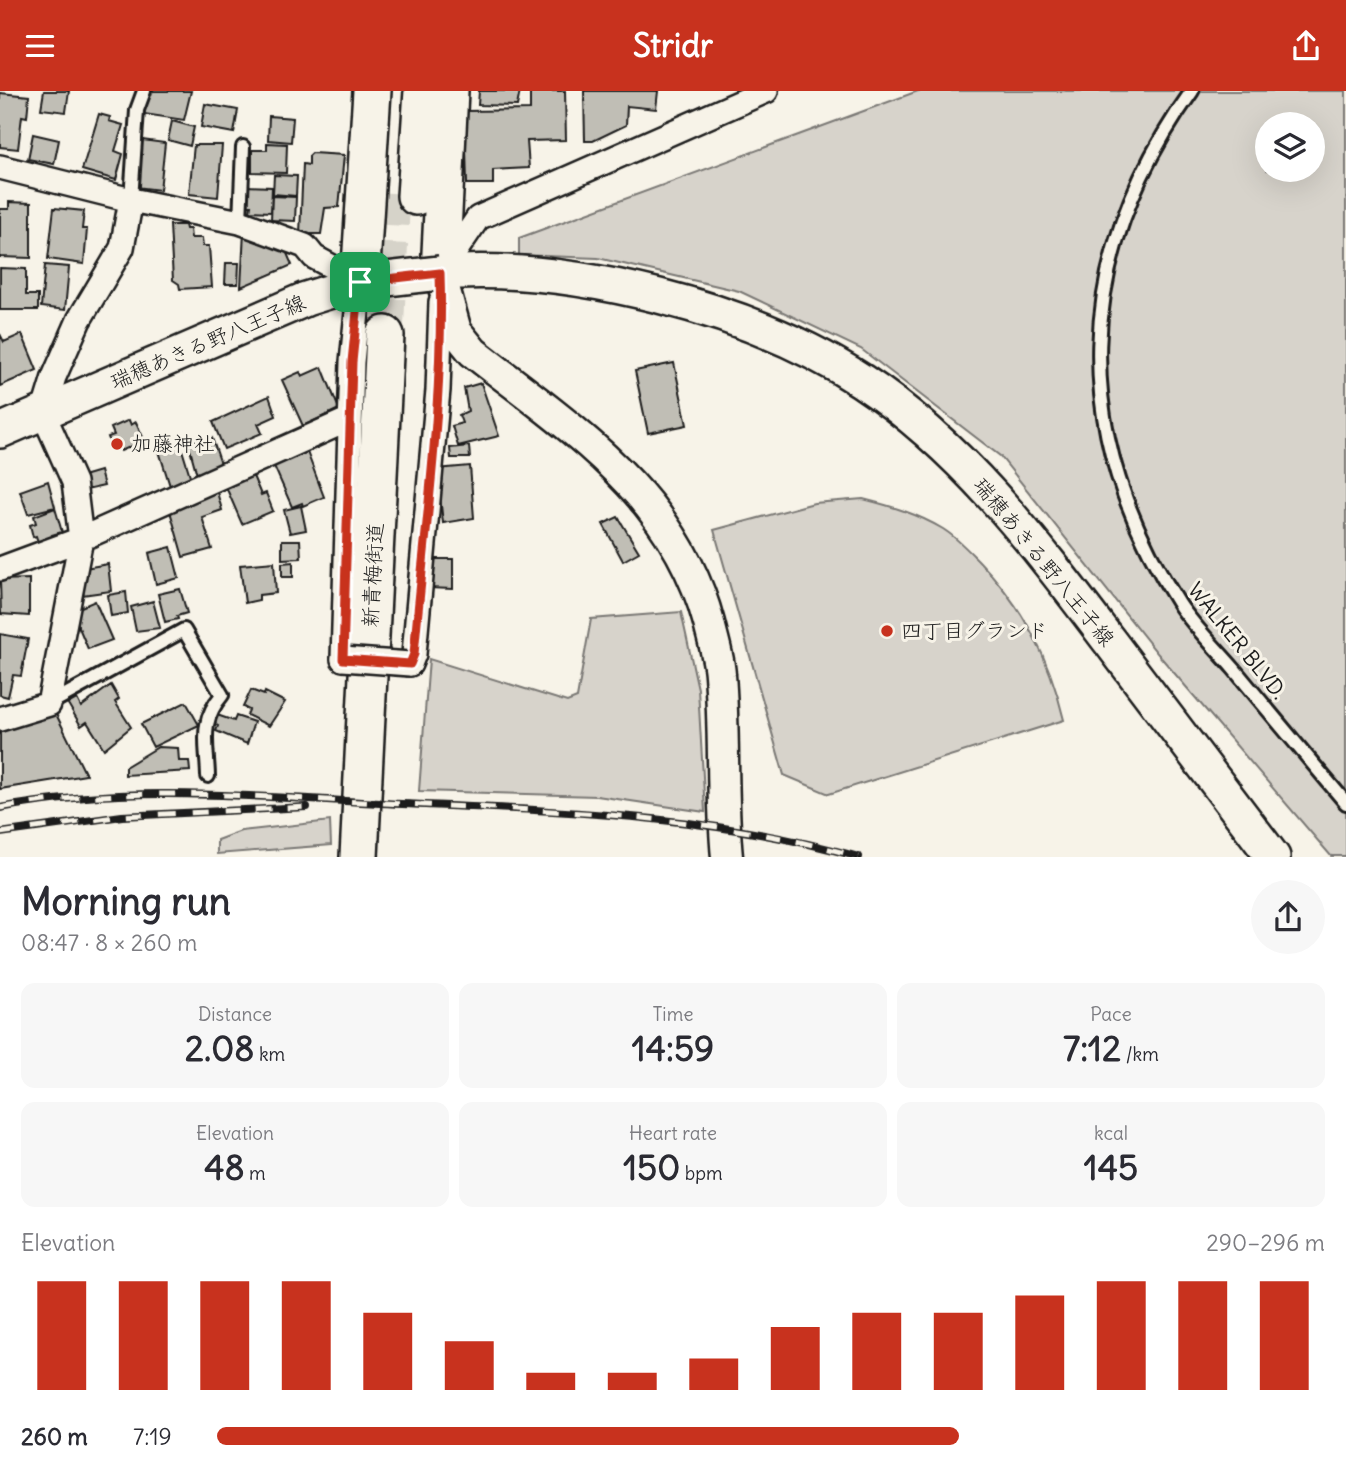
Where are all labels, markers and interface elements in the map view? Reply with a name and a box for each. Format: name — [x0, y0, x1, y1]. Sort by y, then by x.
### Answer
text: Stridr — [633, 25, 713, 66]
icon: menu — [21, 27, 59, 65]
icon: share — [1287, 27, 1325, 65]
map controls — [1255, 112, 1325, 182]
button: layers — [1255, 112, 1325, 182]
pin — [330, 252, 390, 312]
icon: arrive — [341, 263, 379, 301]
street label: 瑞穂あきる野八王子線 — [106, 288, 310, 395]
place label: 加藤神社 — [131, 430, 215, 457]
marker: 加藤神社 — [109, 436, 125, 452]
street label: 瑞穂あきる野八王子線 — [968, 472, 1121, 652]
street label: 新青梅街道 — [356, 522, 389, 628]
street label: WALKER BLVD. — [1182, 577, 1293, 705]
place label: 四丁目グランド — [901, 617, 1048, 644]
marker: 四丁目グランド — [879, 623, 895, 639]
text: Morning run — [21, 878, 231, 925]
button: share — [1251, 880, 1325, 954]
text: 08:47 · 8 × 260 m — [21, 928, 197, 957]
text: Distance — [198, 1002, 272, 1026]
text: Time — [652, 1002, 694, 1026]
text: Pace — [1090, 1002, 1132, 1026]
text: 2.08 — [185, 1026, 254, 1070]
text: 14:59 — [632, 1026, 714, 1070]
text: 7:12 — [1063, 1026, 1121, 1070]
text: km — [254, 1042, 285, 1066]
text: /km — [1121, 1042, 1159, 1066]
text: Elevation — [196, 1121, 274, 1145]
text: Heart rate — [629, 1121, 717, 1145]
text: kcal — [1094, 1121, 1128, 1145]
text: 48 — [204, 1145, 245, 1189]
text: 150 — [623, 1145, 680, 1189]
text: 145 — [1084, 1145, 1138, 1189]
text: m — [245, 1161, 266, 1185]
text: bpm — [680, 1161, 723, 1185]
text: Elevation — [21, 1228, 115, 1257]
text: 290–296 m — [1206, 1228, 1325, 1257]
text: 260 m — [21, 1422, 88, 1451]
text: 7:19 — [133, 1422, 172, 1451]

